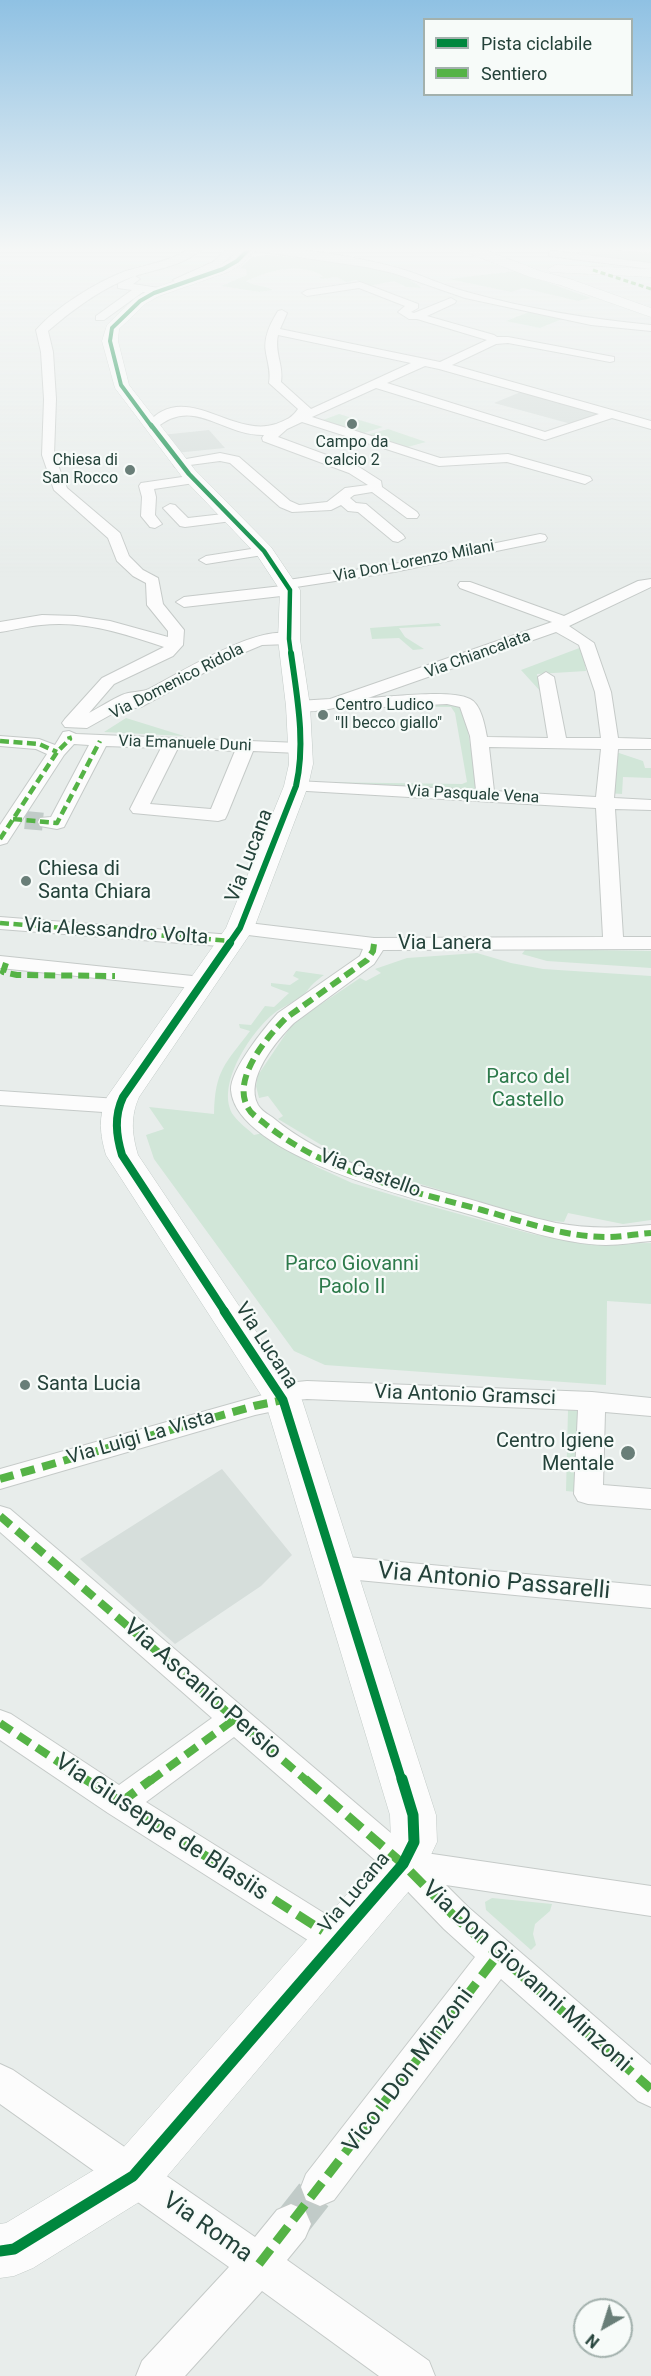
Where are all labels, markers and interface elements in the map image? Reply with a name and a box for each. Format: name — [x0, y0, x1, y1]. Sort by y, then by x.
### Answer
legend — [423, 18, 633, 96]
text: Pista ciclabile — [481, 33, 592, 54]
text: Sentiero — [481, 63, 547, 84]
marker: Campo da calcio 2 — [345, 417, 359, 431]
place label: Campo da calcio 2 — [316, 433, 388, 471]
place label: Chiesa di San Rocco — [42, 451, 118, 489]
marker: Chiesa di San Rocco — [123, 463, 137, 477]
street label: Via Don Lorenzo Milani — [332, 537, 496, 587]
street label: Via Chiancalata — [423, 627, 533, 683]
street label: Via Domenico Ridola — [107, 640, 247, 724]
place label: Centro Ludico "Il becco giallo" — [335, 696, 442, 734]
marker: Centro Ludico "Il becco giallo" — [316, 708, 330, 722]
street label: Via Emanuele Duni — [118, 732, 252, 756]
street label: Via Pasquale Vena — [406, 782, 540, 808]
street label: Via Lucana — [221, 806, 279, 906]
place label: Chiesa di Santa Chiara — [38, 858, 151, 905]
marker: Chiesa di Santa Chiara — [19, 874, 33, 888]
street label: Via Alessandro Volta — [23, 914, 209, 950]
street label: Via Lanera — [398, 932, 492, 956]
park label: Parco del Castello — [486, 1066, 570, 1113]
street label: Via Castello — [316, 1145, 424, 1203]
park label: Parco Giovanni Paolo II — [285, 1253, 419, 1300]
street label: Via Lucana — [229, 1298, 303, 1394]
place label: Santa Lucia — [37, 1373, 141, 1397]
marker: Santa Lucia — [18, 1378, 32, 1392]
street label: Via Antonio Gramsci — [374, 1381, 556, 1411]
street label: Via Luigi La Vista — [64, 1405, 218, 1471]
place label: Centro Igiene Mentale — [496, 1430, 614, 1477]
marker: Centro Igiene Mentale — [619, 1444, 637, 1462]
street label: Via Antonio Passarelli — [377, 1557, 611, 1607]
street label: Via Ascanio Persio — [117, 1613, 287, 1767]
street label: Via Giuseppe de Blasiis — [49, 1748, 273, 1908]
street label: Via Lucana — [314, 1848, 396, 1938]
street label: Via Don Giovanni Minzoni — [415, 1875, 637, 2079]
street label: Vico I Don Minzoni — [338, 1983, 480, 2159]
street label: Via Roma — [157, 2187, 257, 2269]
north arrow — [573, 2298, 633, 2358]
text: N — [582, 2330, 603, 2352]

